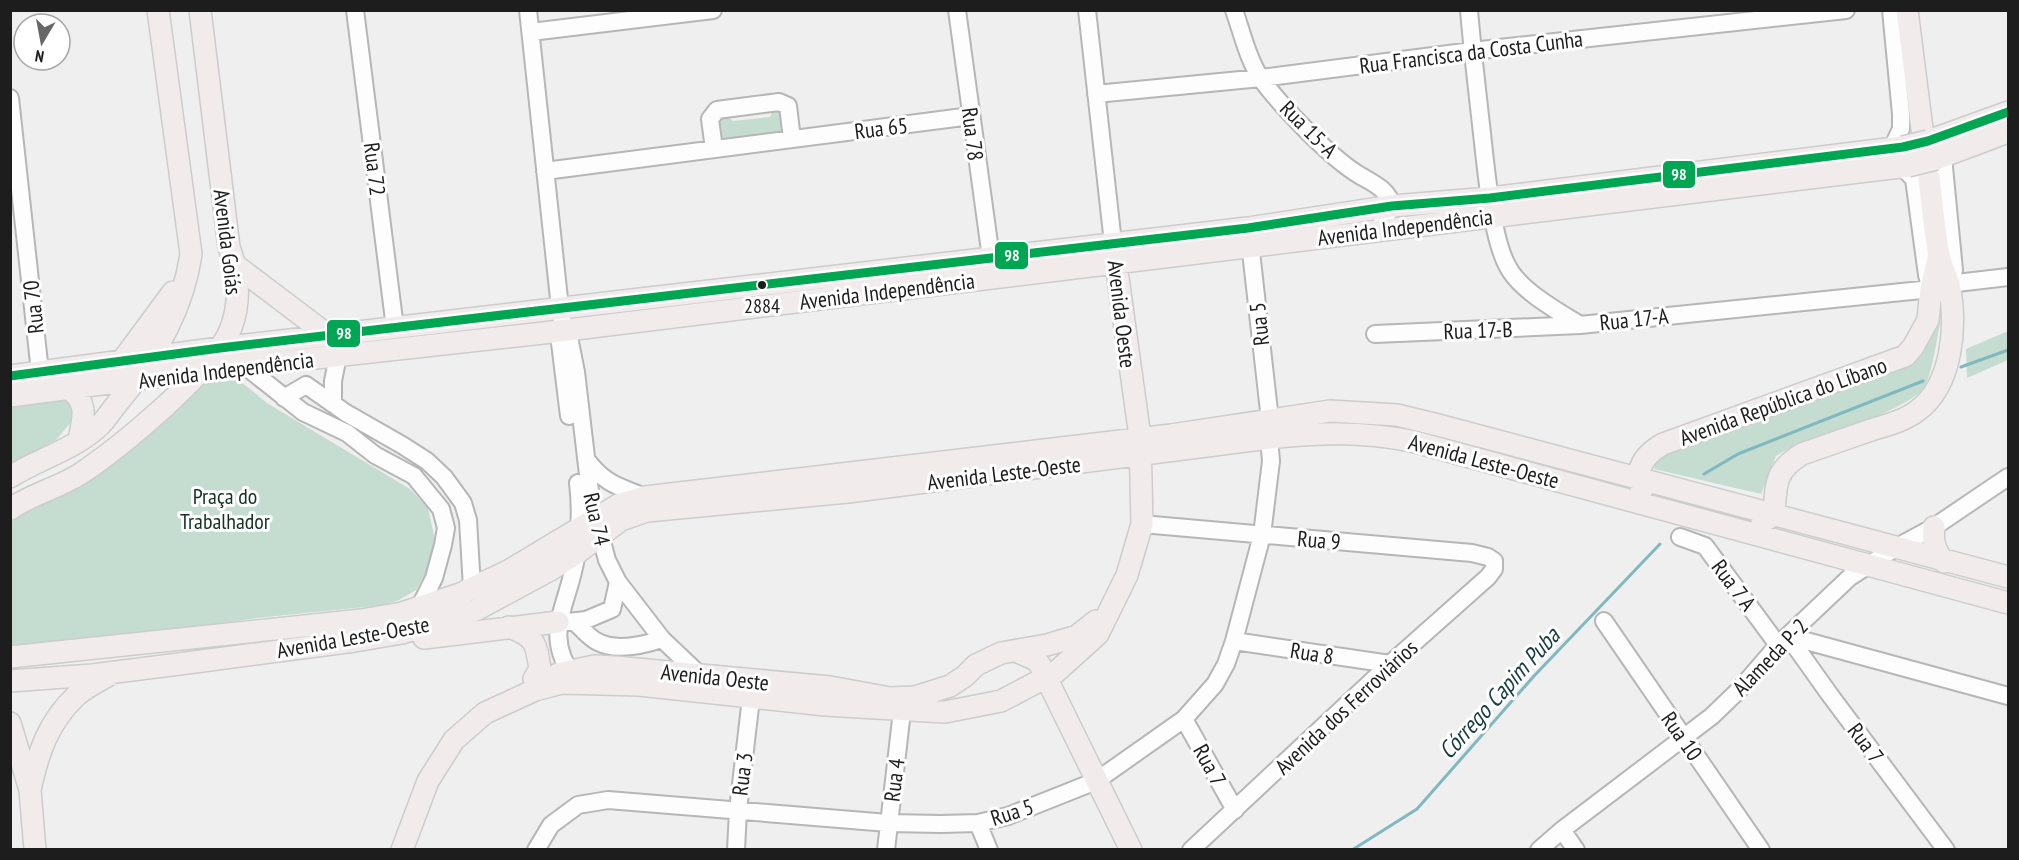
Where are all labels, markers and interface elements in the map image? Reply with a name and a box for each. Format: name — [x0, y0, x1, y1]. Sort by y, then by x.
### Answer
north arrow — [12, 12, 72, 72]
street label: Rua Francisca da Costa Cunha — [1358, 24, 1584, 80]
text: N — [33, 46, 45, 67]
street label: Rua 15-A — [1274, 94, 1344, 164]
street label: Rua 78 — [956, 106, 990, 162]
street label: Rua 65 — [853, 111, 909, 145]
street label: Rua 72 — [358, 141, 392, 197]
line badge: 98 — [1662, 160, 1696, 189]
text: 98 — [1671, 164, 1687, 184]
street label: Avenida Goiás — [208, 188, 248, 296]
street label: Avenida Independência — [1316, 202, 1494, 252]
line badge: 98 — [994, 241, 1029, 270]
text: 98 — [1004, 245, 1020, 265]
street label: Avenida Oeste — [1102, 259, 1142, 369]
street label: Avenida Independência — [798, 266, 976, 316]
street label: Rua 70 — [16, 279, 50, 335]
marker: 2884 — [756, 279, 768, 291]
place label: 2884 — [744, 293, 780, 319]
street label: Rua 5 — [1243, 301, 1275, 347]
street label: Rua 17-A — [1598, 301, 1670, 337]
street label: Rua 17-B — [1443, 315, 1513, 345]
line badge: 98 — [326, 319, 361, 348]
text: 98 — [336, 323, 352, 343]
street label: Avenida Independência — [137, 345, 315, 395]
street label: Avenida República do Líbano — [1676, 350, 1890, 452]
street label: Avenida Leste-Oeste — [1406, 427, 1562, 495]
street label: Avenida Leste-Oeste — [926, 450, 1082, 496]
park label: Praça do Trabalhador — [180, 482, 270, 535]
street label: Rua 74 — [577, 490, 617, 548]
street label: Rua 9 — [1296, 524, 1342, 556]
street label: Rua 7 A — [1706, 554, 1763, 617]
street label: Avenida Leste-Oeste — [275, 610, 431, 664]
street label: Alameda P-2 — [1726, 612, 1814, 702]
water label: Córrego Capim Puba — [1432, 620, 1567, 765]
street label: Avenida dos Ferroviários — [1269, 634, 1423, 780]
street label: Rua 8 — [1288, 636, 1336, 670]
street label: Avenida Oeste — [660, 657, 770, 697]
street label: Rua 10 — [1655, 706, 1709, 766]
street label: Rua 7 — [1842, 717, 1890, 769]
street label: Rua 7 — [1187, 739, 1233, 791]
street label: Rua 3 — [725, 751, 759, 797]
street label: Rua 4 — [877, 757, 911, 803]
street label: Rua 5 — [987, 792, 1037, 832]

